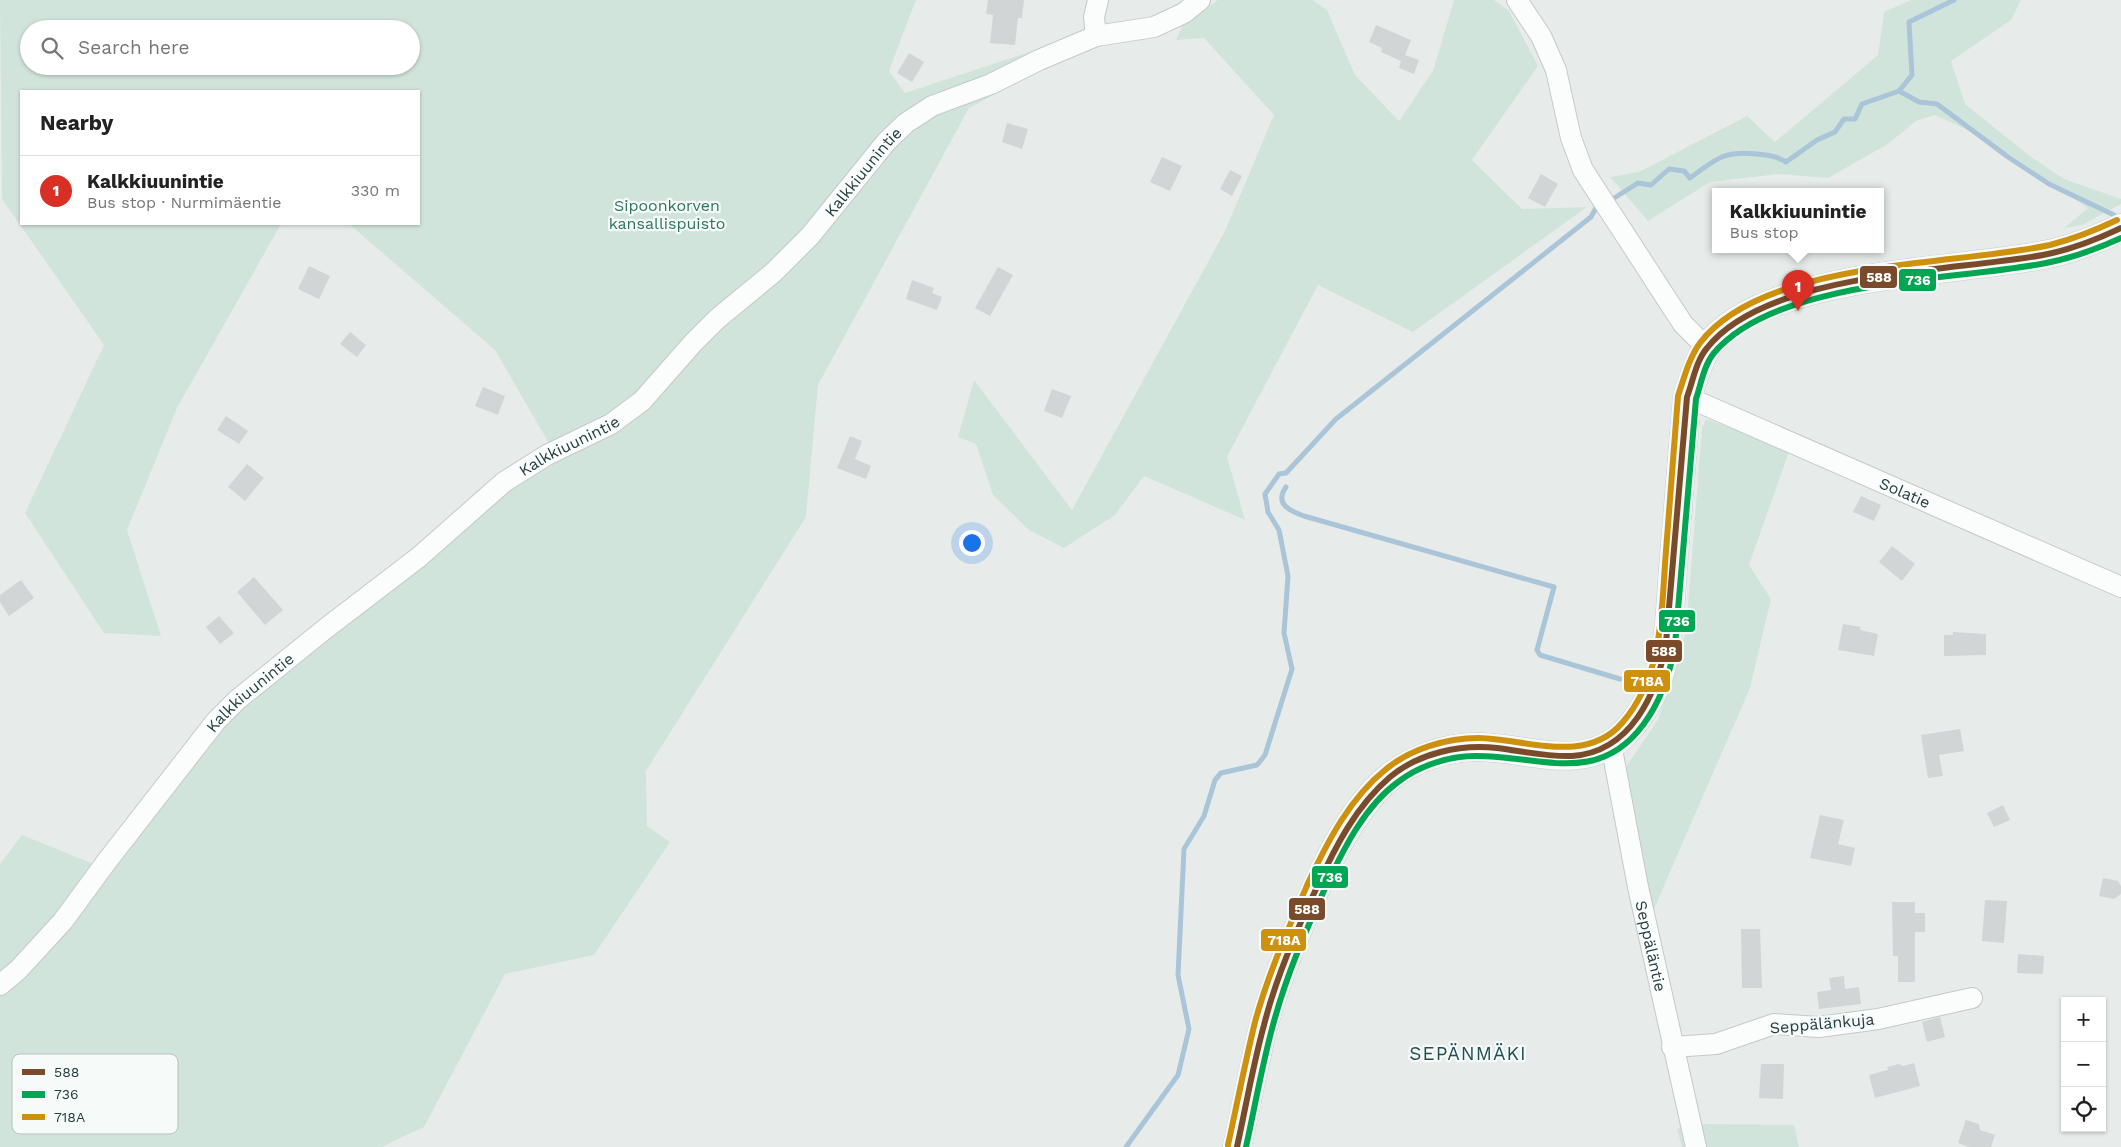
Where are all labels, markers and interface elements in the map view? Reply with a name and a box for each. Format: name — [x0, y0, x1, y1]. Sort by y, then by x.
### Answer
search box — [20, 20, 420, 75]
icon: search — [38, 34, 66, 62]
text: Search here — [78, 36, 189, 59]
text: Nearby — [40, 110, 113, 135]
street label: Kalkkiuunintie — [821, 123, 906, 221]
text: Kalkkiuunintie — [87, 170, 224, 193]
text: 1 — [53, 181, 59, 200]
text: 330 m — [351, 181, 400, 200]
popup — [1712, 188, 1884, 253]
text: Bus stop · Nurmimäentie — [87, 193, 282, 212]
park label: Sipoonkorven kansallispuisto — [609, 196, 725, 233]
text: Kalkkiuunintie — [1730, 200, 1866, 223]
text: Bus stop — [1730, 223, 1799, 242]
line badge: 588 — [1859, 265, 1898, 289]
line badge: 736 — [1898, 268, 1937, 292]
text: 588 — [1866, 269, 1892, 285]
pin: 1 — [1782, 270, 1814, 311]
text: 736 — [1905, 272, 1931, 288]
street label: Kalkkiuunintie — [516, 412, 623, 480]
street label: Solatie — [1876, 473, 1933, 512]
your location — [959, 530, 985, 556]
line badge: 736 — [1658, 609, 1696, 633]
text: 736 — [1664, 613, 1690, 629]
line badge: 588 — [1645, 639, 1683, 663]
text: 588 — [1651, 643, 1677, 659]
street label: Kalkkiuunintie — [202, 649, 298, 736]
line badge: 718A — [1623, 669, 1671, 693]
text: 718A — [1631, 673, 1664, 689]
line badge: 736 — [1311, 865, 1349, 889]
text: 736 — [1317, 869, 1343, 885]
line badge: 588 — [1288, 897, 1326, 921]
street label: Seppäläntie — [1631, 899, 1670, 993]
text: 588 — [1294, 901, 1320, 917]
line badge: 718A — [1260, 928, 1307, 952]
text: 718A — [1268, 932, 1301, 948]
map controls — [2061, 997, 2106, 1132]
button: + — [2061, 997, 2106, 1042]
street label: Seppälänkuja — [1769, 1009, 1875, 1038]
district label: SEPÄNMÄKI — [1409, 1042, 1527, 1065]
button: − — [2061, 1042, 2106, 1087]
legend — [12, 1054, 178, 1134]
text: 588 — [54, 1064, 79, 1080]
text: 736 — [54, 1086, 79, 1102]
button: locate — [2061, 1087, 2106, 1132]
text: 718A — [54, 1109, 85, 1125]

